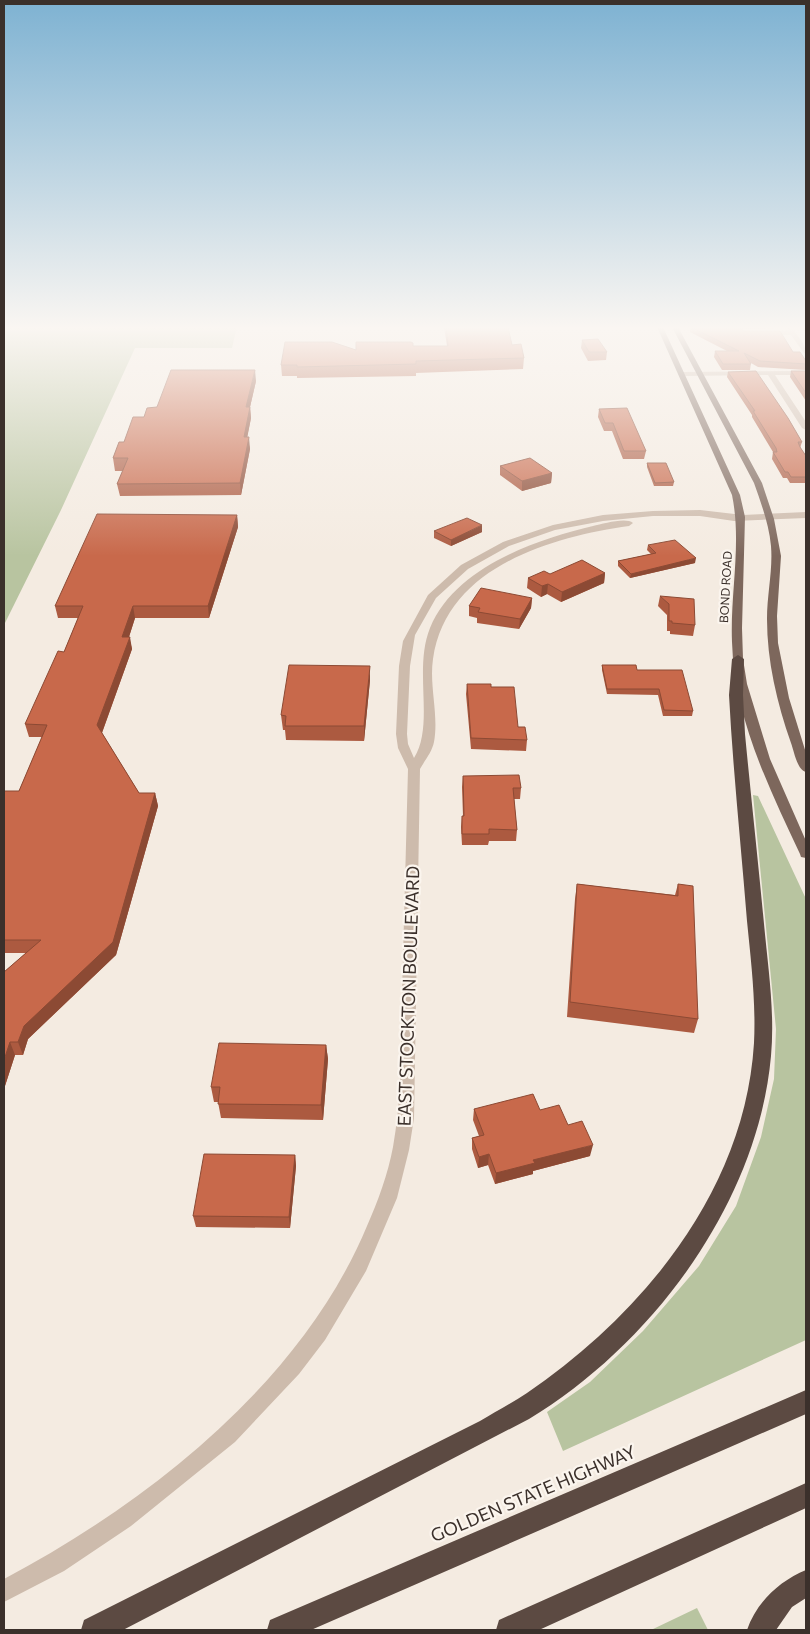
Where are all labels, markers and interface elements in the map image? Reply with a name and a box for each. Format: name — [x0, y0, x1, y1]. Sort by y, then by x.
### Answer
street label: BOND ROAD — [716, 550, 734, 623]
street label: EAST STOCKTON BOULEVARD — [392, 865, 424, 1127]
street label: GOLDEN STATE HIGHWAY — [427, 1440, 639, 1546]

